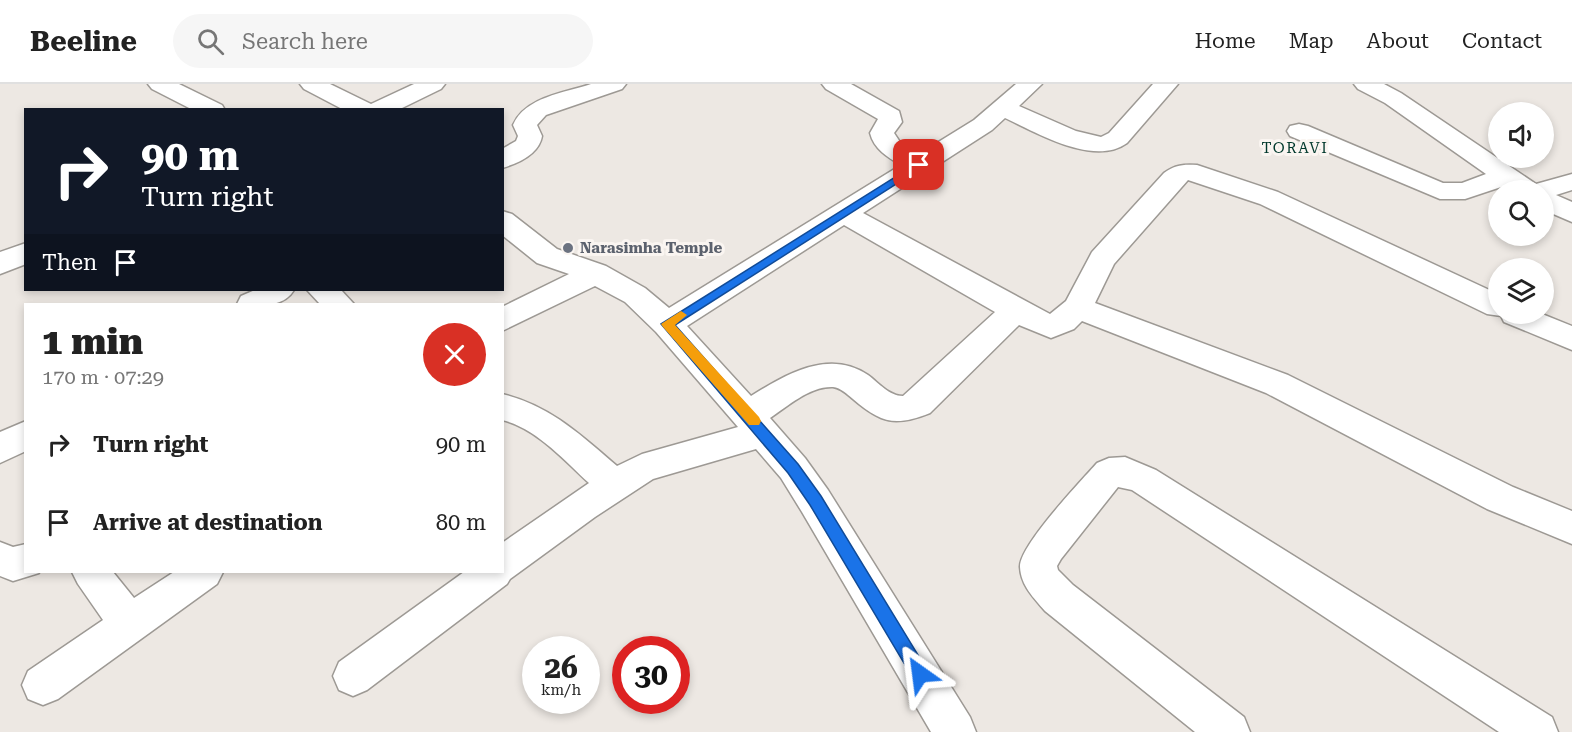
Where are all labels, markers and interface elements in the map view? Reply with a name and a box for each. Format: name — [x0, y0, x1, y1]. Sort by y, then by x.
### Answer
search box — [173, 14, 593, 68]
text: Beeline — [30, 25, 137, 58]
icon: search — [194, 25, 227, 58]
text: Search here — [242, 29, 368, 54]
text: Home — [1195, 29, 1256, 53]
text: Map — [1289, 29, 1334, 53]
text: About — [1367, 29, 1429, 53]
text: Contact — [1462, 29, 1542, 53]
map controls — [1488, 102, 1554, 324]
button: sound — [1488, 102, 1554, 168]
text: 90 m — [141, 131, 239, 180]
icon: right — [42, 132, 120, 210]
pin — [893, 139, 944, 190]
district label: TORAVI — [1262, 139, 1328, 157]
icon: arrive — [902, 148, 935, 181]
button: search — [1488, 180, 1554, 246]
text: Turn right — [141, 181, 274, 213]
place label: Narasimha Temple — [580, 239, 722, 257]
marker: Narasimha Temple — [561, 241, 575, 255]
icon: arrive — [109, 246, 142, 279]
text: Then — [42, 250, 97, 275]
button: layers — [1488, 258, 1554, 324]
text: 1 min — [42, 321, 143, 363]
button: close — [423, 323, 486, 386]
text: 170 m · 07:29 — [42, 365, 164, 389]
icon: right — [42, 428, 75, 461]
text: Turn right — [93, 432, 208, 457]
text: 90 m — [436, 432, 486, 457]
icon: arrive — [42, 506, 75, 539]
text: Arrive at destination — [93, 510, 322, 535]
text: 80 m — [436, 510, 486, 535]
speed limit sign: 30 — [612, 636, 690, 714]
position arrow — [888, 642, 952, 706]
text: 26 — [544, 650, 578, 685]
text: km/h — [541, 681, 581, 699]

